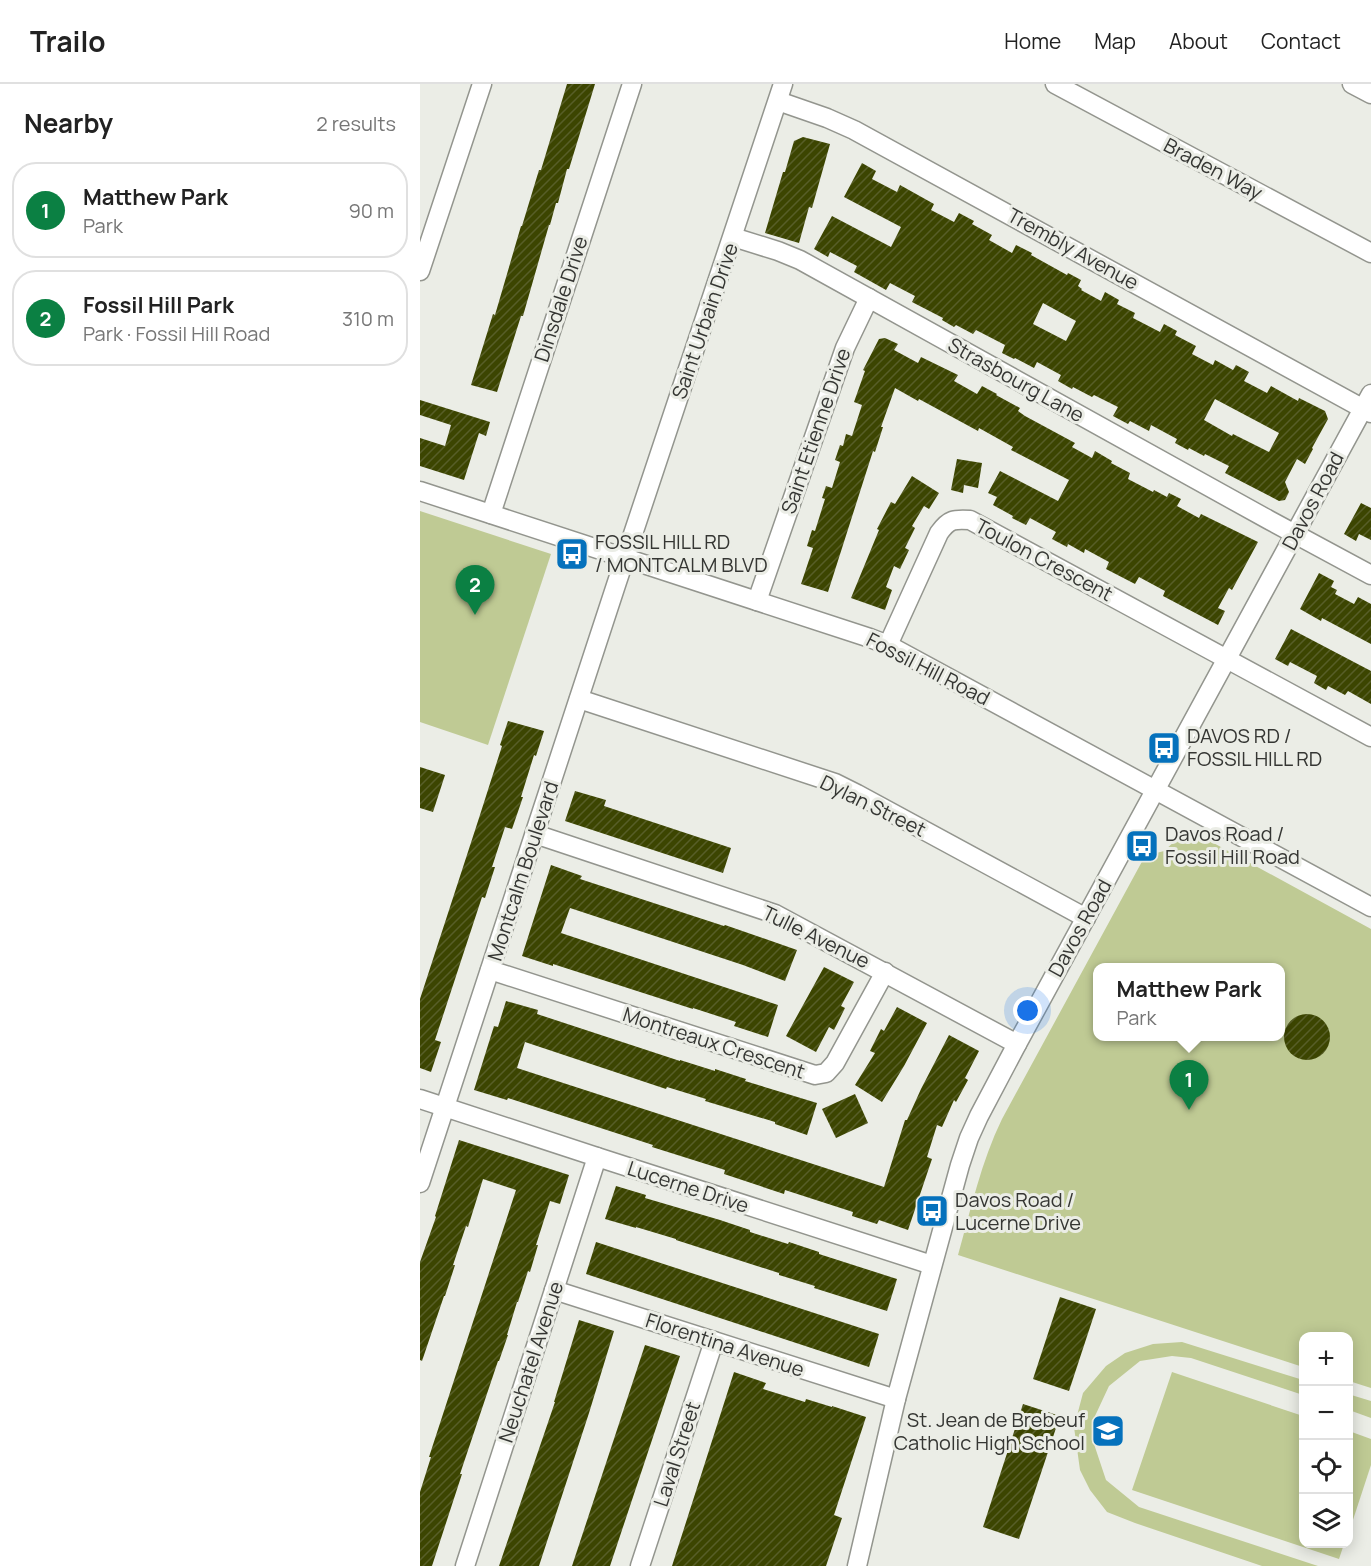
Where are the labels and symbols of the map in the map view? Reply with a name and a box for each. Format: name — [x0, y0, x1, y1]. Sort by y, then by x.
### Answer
street label: Braden Way — [1159, 131, 1268, 206]
street label: Trembly Avenue — [1003, 201, 1144, 296]
street label: Dinsdale Drive — [528, 233, 594, 365]
street label: Saint Urbain Drive — [665, 239, 744, 403]
street label: Strasbourg Lane — [943, 331, 1089, 428]
street label: Saint Etienne Drive — [774, 344, 857, 517]
street label: Davos Road — [1275, 447, 1350, 555]
street label: Toulon Crescent — [971, 512, 1118, 607]
place label: FOSSIL HILL RD / MONTCALM BLVD — [595, 528, 768, 578]
bus stop icon: FOSSIL HILL RD / MONTCALM BLVD — [554, 536, 590, 572]
pin: 2 — [456, 566, 494, 615]
street label: Fossil Hill Road — [862, 626, 994, 711]
place label: DAVOS RD / FOSSIL HILL RD — [1187, 722, 1322, 772]
bus stop icon: DAVOS RD / FOSSIL HILL RD — [1146, 730, 1182, 766]
street label: Dylan Street — [816, 768, 931, 843]
street label: Montcalm Boulevard — [481, 778, 564, 964]
place label: Davos Road / Fossil Hill Road — [1165, 820, 1300, 870]
bus stop icon: Davos Road / Fossil Hill Road — [1124, 828, 1160, 864]
street label: Davos Road — [1042, 874, 1117, 981]
street label: Tulle Avenue — [758, 899, 874, 974]
your location — [1013, 996, 1042, 1025]
street label: Montreaux Crescent — [620, 1000, 809, 1085]
pin: 1 — [1170, 1060, 1208, 1110]
street label: Lucerne Drive — [624, 1154, 752, 1219]
place label: Davos Road / Lucerne Drive — [955, 1186, 1081, 1236]
bus stop icon: Davos Road / Lucerne Drive — [914, 1193, 950, 1229]
street label: Neuchatel Avenue — [492, 1278, 569, 1446]
street label: Florentina Avenue — [643, 1306, 808, 1383]
street label: Laval Street — [647, 1398, 706, 1510]
place label: St. Jean de Brebeuf Catholic High School — [894, 1406, 1085, 1456]
school or university icon: St. Jean de Brebeuf Catholic High School — [1090, 1413, 1126, 1449]

